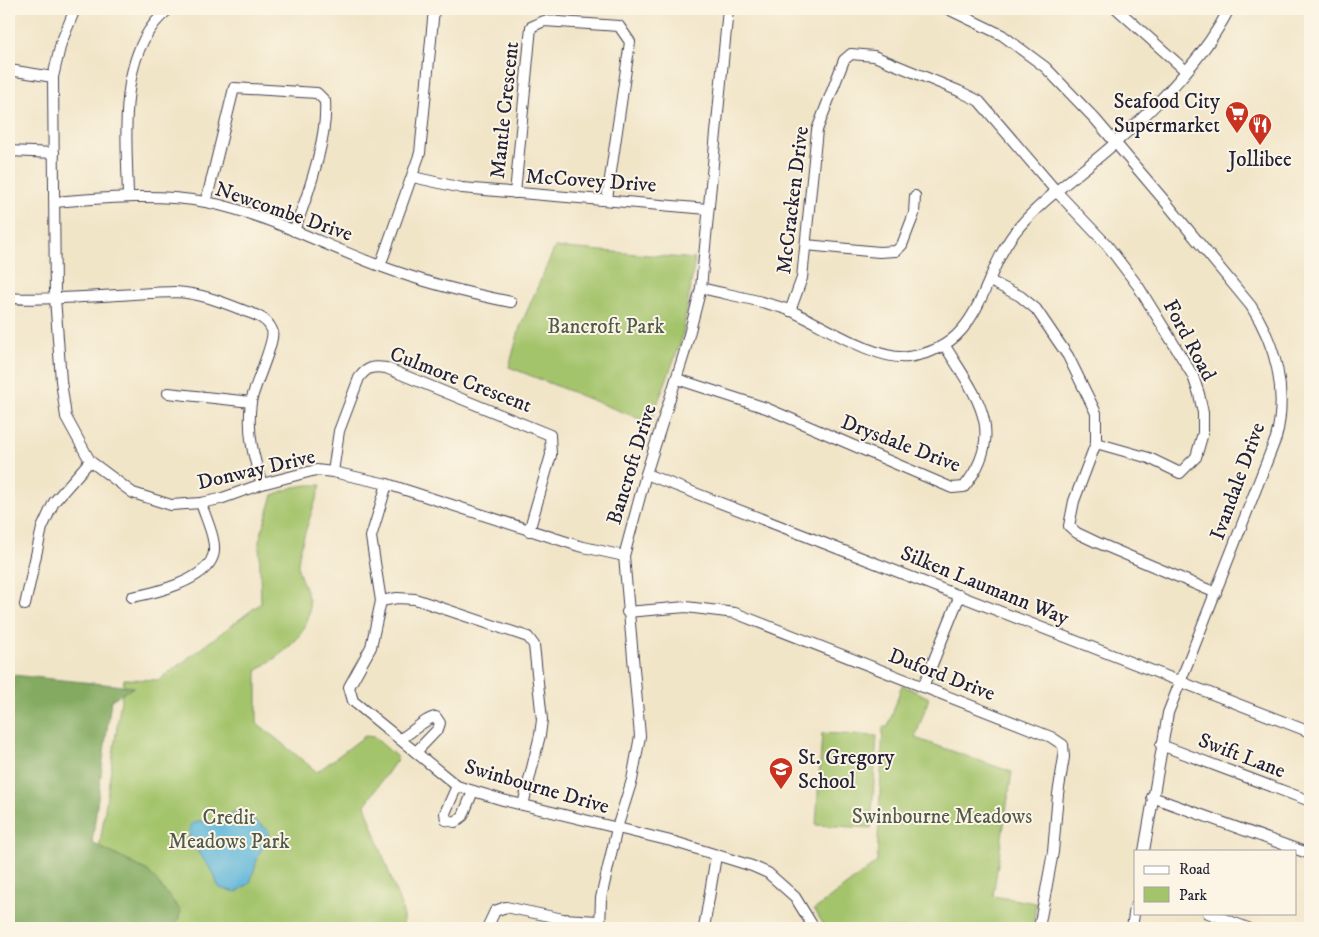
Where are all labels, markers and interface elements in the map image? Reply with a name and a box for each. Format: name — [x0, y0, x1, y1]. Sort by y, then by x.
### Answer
street label: Mantle Crescent — [485, 40, 525, 180]
place label: Seafood City Supermarket — [1113, 89, 1221, 139]
supermarket icon: Seafood City Supermarket — [1224, 100, 1250, 134]
restaurant icon: Jollibee — [1247, 112, 1273, 146]
street label: McCracken Drive — [771, 124, 815, 276]
place label: Jollibee — [1226, 147, 1292, 173]
street label: McCovey Drive — [525, 163, 658, 199]
street label: Newcombe Drive — [212, 176, 356, 248]
street label: Ford Road — [1157, 295, 1222, 386]
park label: Bancroft Park — [547, 314, 665, 340]
street label: Culmore Crescent — [386, 341, 536, 419]
street label: Bancroft Drive — [601, 401, 663, 528]
street label: Drysdale Drive — [837, 409, 964, 479]
street label: Ivandale Drive — [1205, 419, 1271, 544]
street label: Donway Drive — [195, 444, 318, 496]
street label: Silken Laumann Way — [897, 540, 1074, 632]
street label: Duford Drive — [885, 643, 999, 707]
street label: Swift Lane — [1194, 727, 1289, 785]
place label: St. Gregory School — [798, 745, 896, 795]
street label: Swinbourne Drive — [461, 754, 612, 820]
school or university icon: St. Gregory School — [768, 756, 794, 790]
park label: Swinbourne Meadows — [852, 804, 1032, 830]
park label: Credit Meadows Park — [168, 805, 290, 855]
legend — [1134, 850, 1296, 914]
text: Road — [1179, 860, 1211, 879]
text: Park — [1179, 886, 1208, 905]

